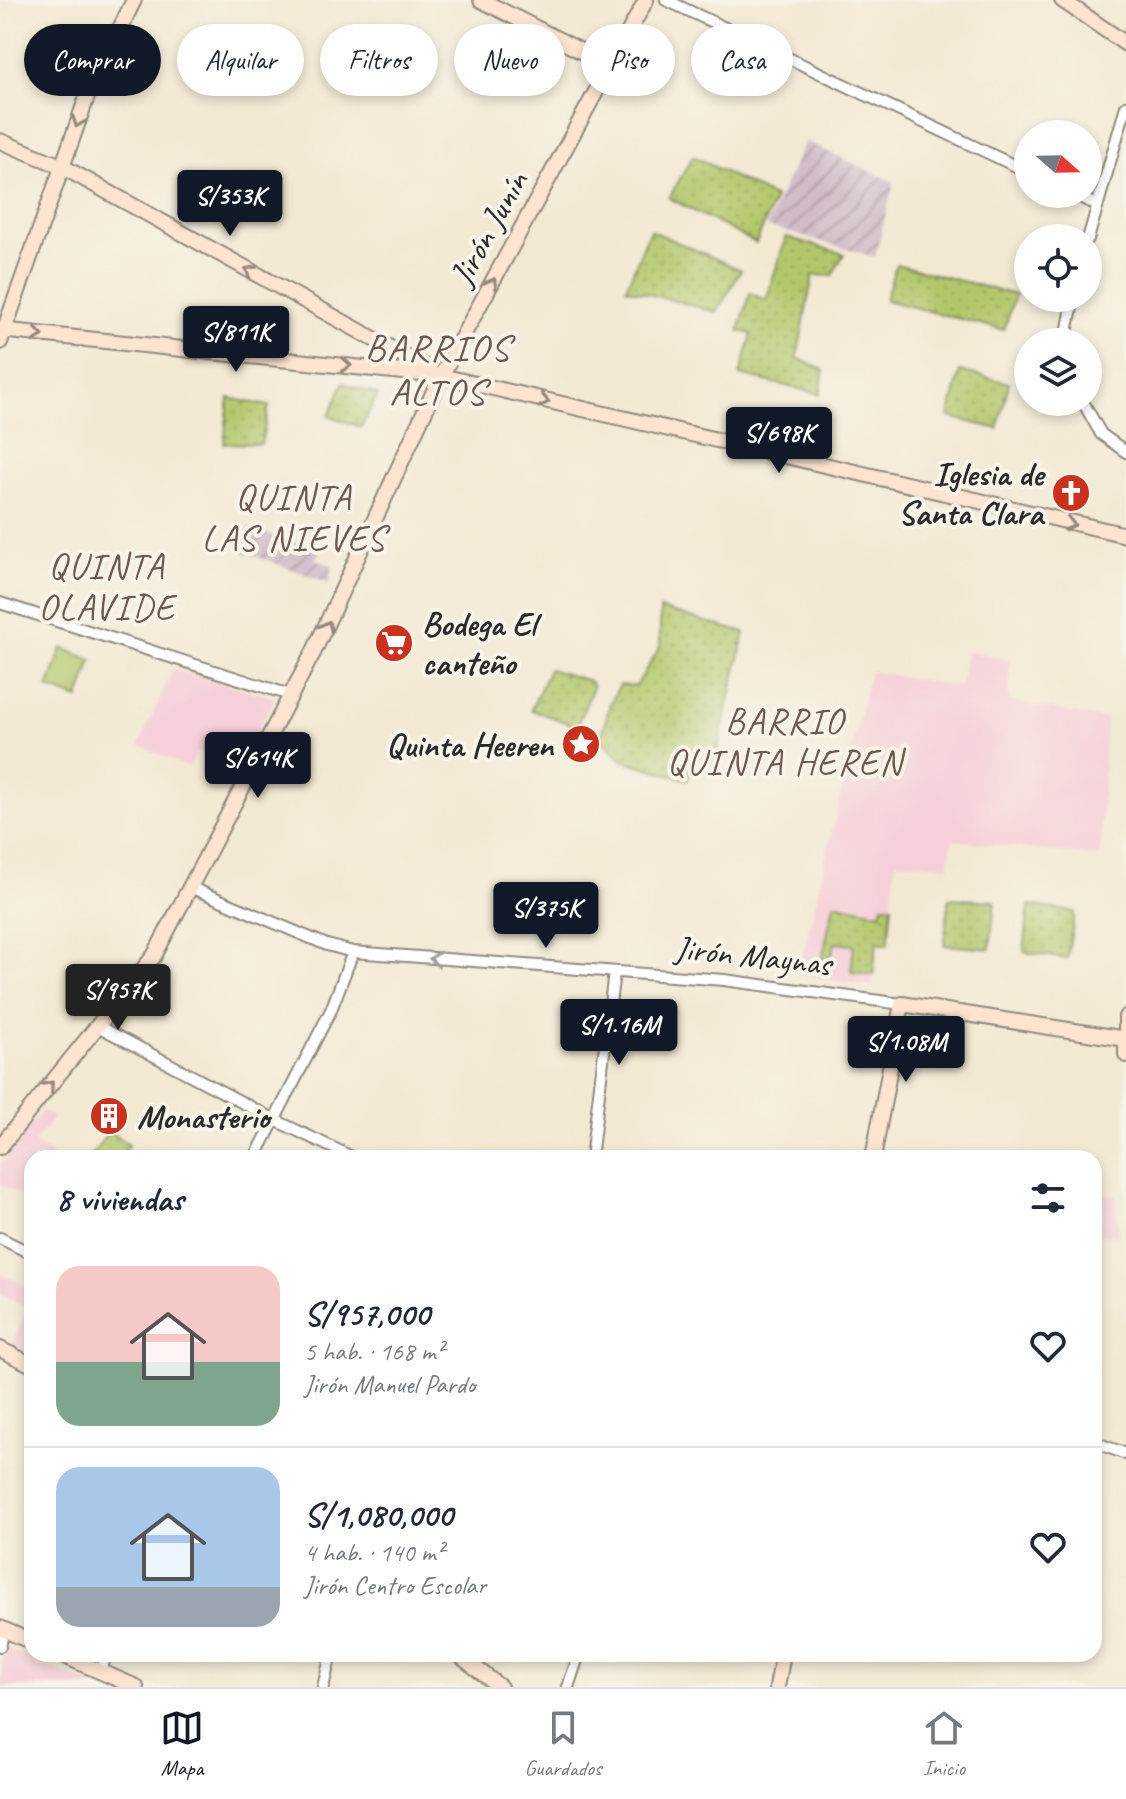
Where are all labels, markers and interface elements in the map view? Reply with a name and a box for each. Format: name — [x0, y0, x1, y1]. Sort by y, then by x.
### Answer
chip: Comprar — [24, 24, 161, 96]
chip: Alquilar — [177, 24, 304, 96]
chip: Filtros — [320, 24, 438, 96]
chip: Nuevo — [454, 24, 565, 96]
chip: Piso — [581, 24, 675, 96]
chip: Casa — [691, 24, 793, 96]
one-way arrow — [71, 114, 88, 128]
north arrow — [1014, 120, 1102, 208]
map controls — [1014, 120, 1102, 416]
street label: Jirón Junín — [439, 162, 538, 295]
pin: S/353K — [165, 170, 295, 238]
text: S/353K — [195, 179, 265, 212]
button: locate — [1014, 224, 1102, 312]
one-way arrow — [244, 265, 258, 280]
one-way arrow — [482, 277, 497, 292]
pin: S/811K — [171, 306, 301, 374]
text: S/811K — [201, 315, 271, 348]
district label: BARRIOS ALTOS — [365, 324, 516, 415]
one-way arrow — [31, 326, 45, 343]
button: layers — [1014, 328, 1102, 416]
one-way arrow — [340, 356, 353, 373]
one-way arrow — [536, 391, 550, 408]
pin: S/698K — [714, 407, 844, 475]
text: S/698K — [744, 416, 814, 449]
place label: Iglesia de Santa Clara — [898, 452, 1047, 534]
church icon: Iglesia de Santa Clara — [1050, 472, 1092, 514]
district label: QUINTA LAS NIEVES — [202, 474, 391, 561]
one-way arrow — [1062, 515, 1076, 532]
district label: QUINTA OLAVIDE — [38, 543, 178, 630]
place label: Bodega El canteño — [422, 602, 542, 684]
one-way arrow — [317, 620, 332, 635]
supermarket icon: Bodega El canteño — [373, 622, 415, 664]
district label: BARRIO QUINTA HEREN — [667, 698, 906, 785]
place label: Quinta Heeren — [386, 723, 554, 766]
place icon: Quinta Heeren — [560, 723, 602, 765]
pin: S/614K — [193, 732, 323, 800]
text: S/614K — [223, 741, 293, 774]
pin: S/375K — [481, 882, 611, 950]
text: S/375K — [511, 891, 581, 924]
street label: Jirón Maynas — [671, 926, 836, 985]
one-way arrow — [428, 950, 441, 967]
pin: S/957K — [53, 964, 183, 1032]
text: S/957K — [84, 973, 152, 1006]
pin: S/1.16M — [545, 999, 693, 1067]
text: S/1.16M — [578, 1008, 660, 1041]
pin: S/1.08M — [832, 1016, 980, 1084]
text: S/1.08M — [866, 1025, 946, 1058]
one-way arrow — [39, 1081, 54, 1095]
building icon: Monasterio — [88, 1095, 130, 1137]
place label: Monasterio — [137, 1095, 273, 1138]
icon: filters — [1026, 1176, 1070, 1220]
text: 8 viviendas — [56, 1177, 183, 1220]
text: S/957,000 — [304, 1292, 430, 1335]
icon: home — [120, 1298, 216, 1394]
icon: heart — [1026, 1324, 1070, 1368]
text: 5 hab. · 168 m² — [304, 1335, 444, 1368]
text: Jirón Manuel Pardo — [304, 1368, 475, 1401]
text: S/1,080,000 — [304, 1493, 453, 1536]
icon: home — [120, 1499, 216, 1595]
icon: heart — [1026, 1525, 1070, 1569]
text: 4 hab. · 140 m² — [304, 1536, 444, 1569]
text: Jirón Centro Escolar — [304, 1569, 486, 1602]
tab: Mapa — [160, 1706, 204, 1782]
tab: Guardados — [524, 1706, 602, 1782]
tab: Inicio — [922, 1706, 966, 1782]

